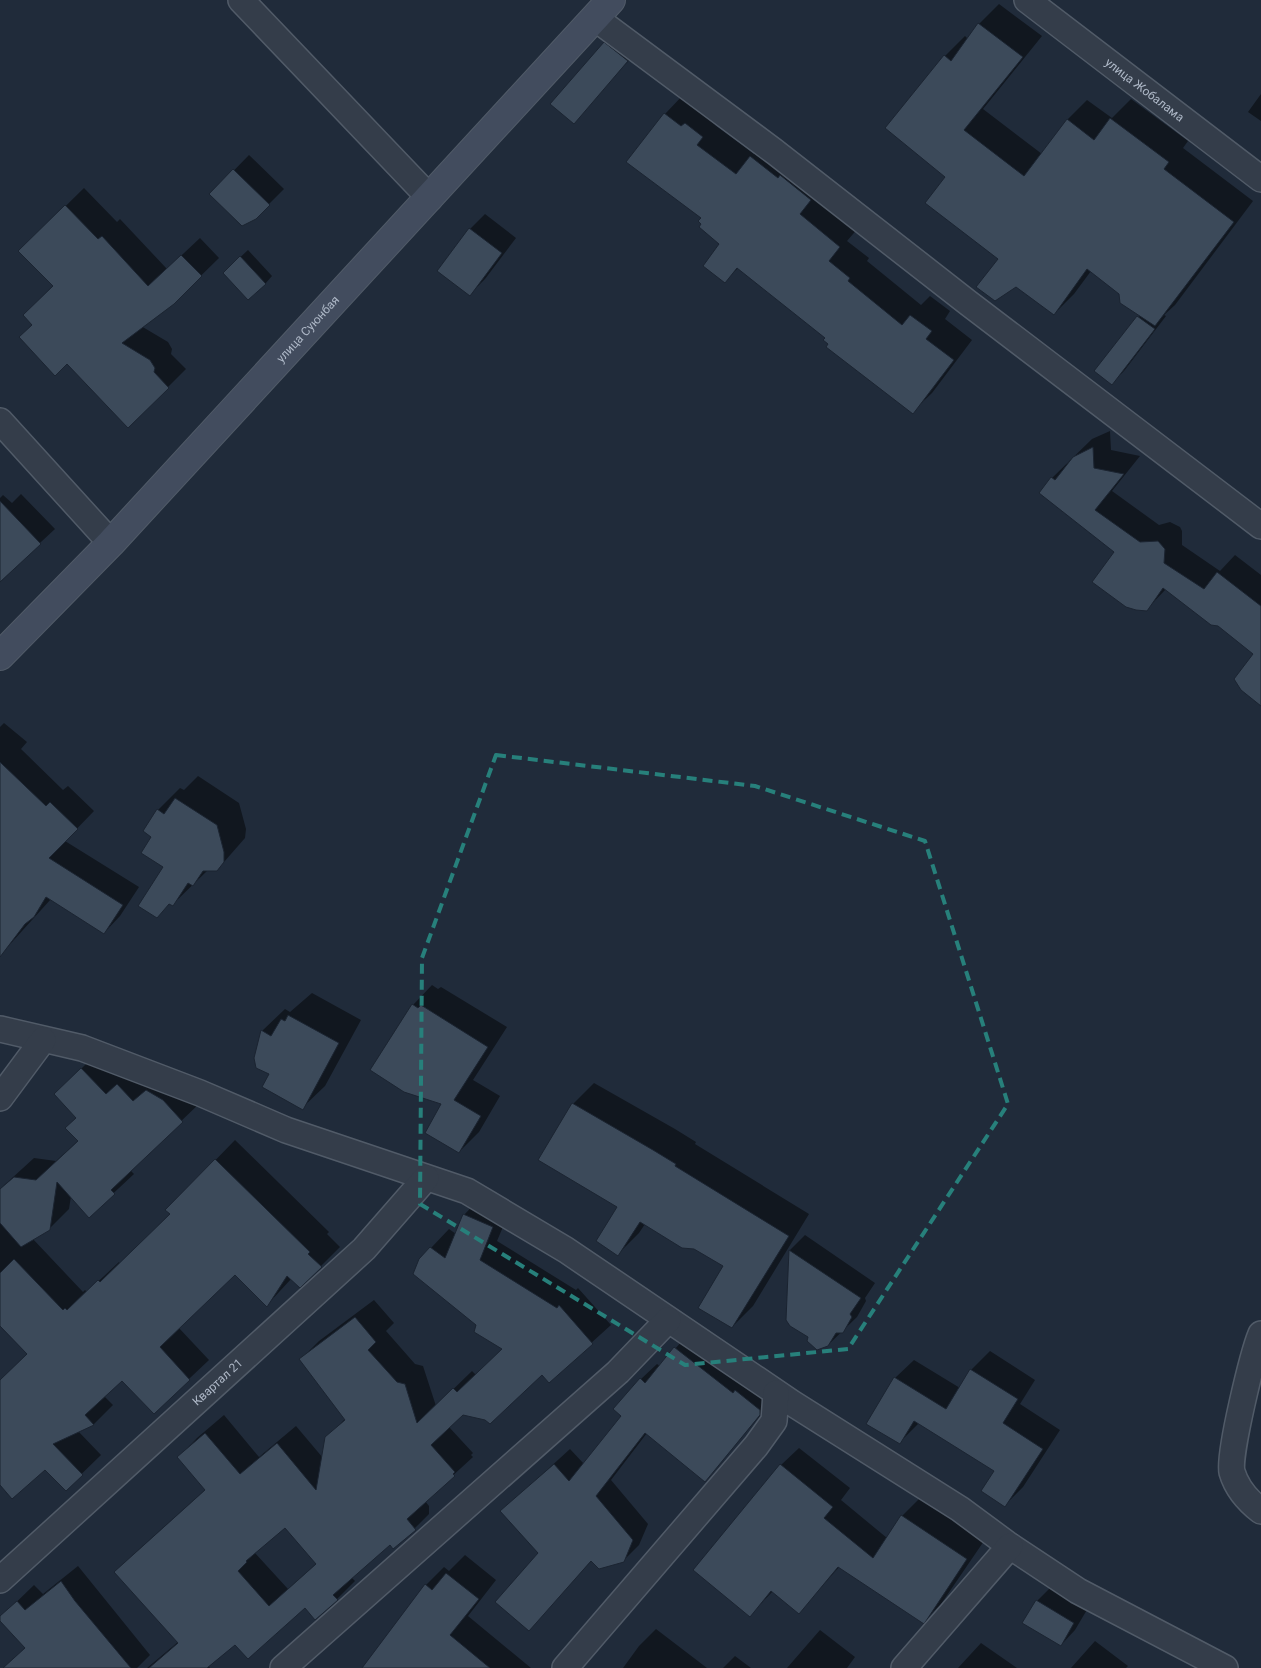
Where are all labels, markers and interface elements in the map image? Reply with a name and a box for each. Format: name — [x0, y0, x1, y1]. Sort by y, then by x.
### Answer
street label: улица Жобалама — [1102, 55, 1187, 125]
street label: улица Суюнбая — [274, 293, 342, 366]
street label: Квартал 21 — [189, 1356, 246, 1409]

